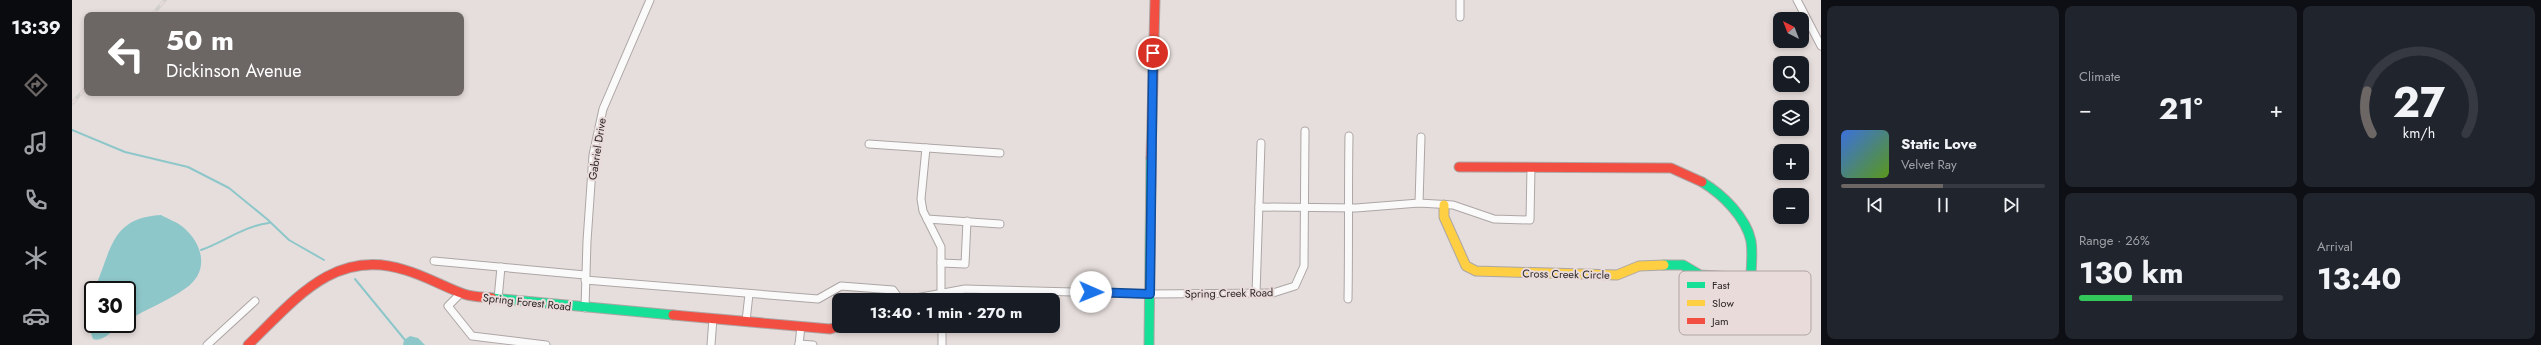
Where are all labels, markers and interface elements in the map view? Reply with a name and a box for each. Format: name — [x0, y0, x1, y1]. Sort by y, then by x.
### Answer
north arrow — [1773, 12, 1809, 48]
map controls — [1773, 12, 1809, 224]
text: 13:39 — [11, 15, 61, 41]
text: 50 m — [166, 20, 234, 61]
icon: left — [100, 28, 152, 80]
pin — [1136, 36, 1170, 70]
icon: arrive — [1142, 42, 1164, 64]
button: search — [1773, 56, 1809, 92]
text: Dickinson Avenue — [166, 58, 302, 84]
text: Climate — [2079, 67, 2120, 86]
icon: directions — [22, 71, 50, 99]
text: 27 — [2393, 72, 2445, 133]
text: 21° — [2159, 87, 2203, 130]
text: − — [2079, 93, 2092, 125]
text: + — [2269, 93, 2283, 125]
button: layers — [1773, 100, 1809, 136]
street label: Gabriel Drive — [584, 116, 610, 181]
text: km/h — [2403, 123, 2435, 143]
icon: music — [22, 129, 50, 157]
text: Static Love — [1901, 133, 1977, 155]
button: + — [1773, 144, 1809, 180]
text: Velvet Ray — [1901, 155, 1957, 174]
icon: phone — [22, 186, 50, 214]
button: − — [1773, 188, 1809, 224]
icon: previous — [1864, 194, 1886, 216]
icon: pause — [1932, 194, 1954, 216]
icon: next — [2000, 194, 2022, 216]
text: Range · 26% — [2079, 231, 2150, 250]
text: Arrival — [2317, 237, 2353, 256]
icon: climate — [22, 244, 50, 272]
text: 130 km — [2079, 251, 2184, 294]
text: 13:40 — [2317, 257, 2401, 300]
street label: Cross Creek Circle — [1522, 265, 1610, 283]
position arrow — [1070, 271, 1112, 313]
legend — [1679, 271, 1811, 335]
text: Fast — [1712, 277, 1730, 293]
speed limit sign: 30 — [84, 281, 136, 333]
street label: Spring Creek Road — [1185, 284, 1273, 302]
street label: Spring Forest Road — [482, 289, 572, 315]
text: Slow — [1712, 295, 1734, 311]
icon: car — [22, 302, 50, 330]
text: 13:40 · 1 min · 270 m — [870, 302, 1022, 324]
text: Jam — [1710, 313, 1729, 329]

